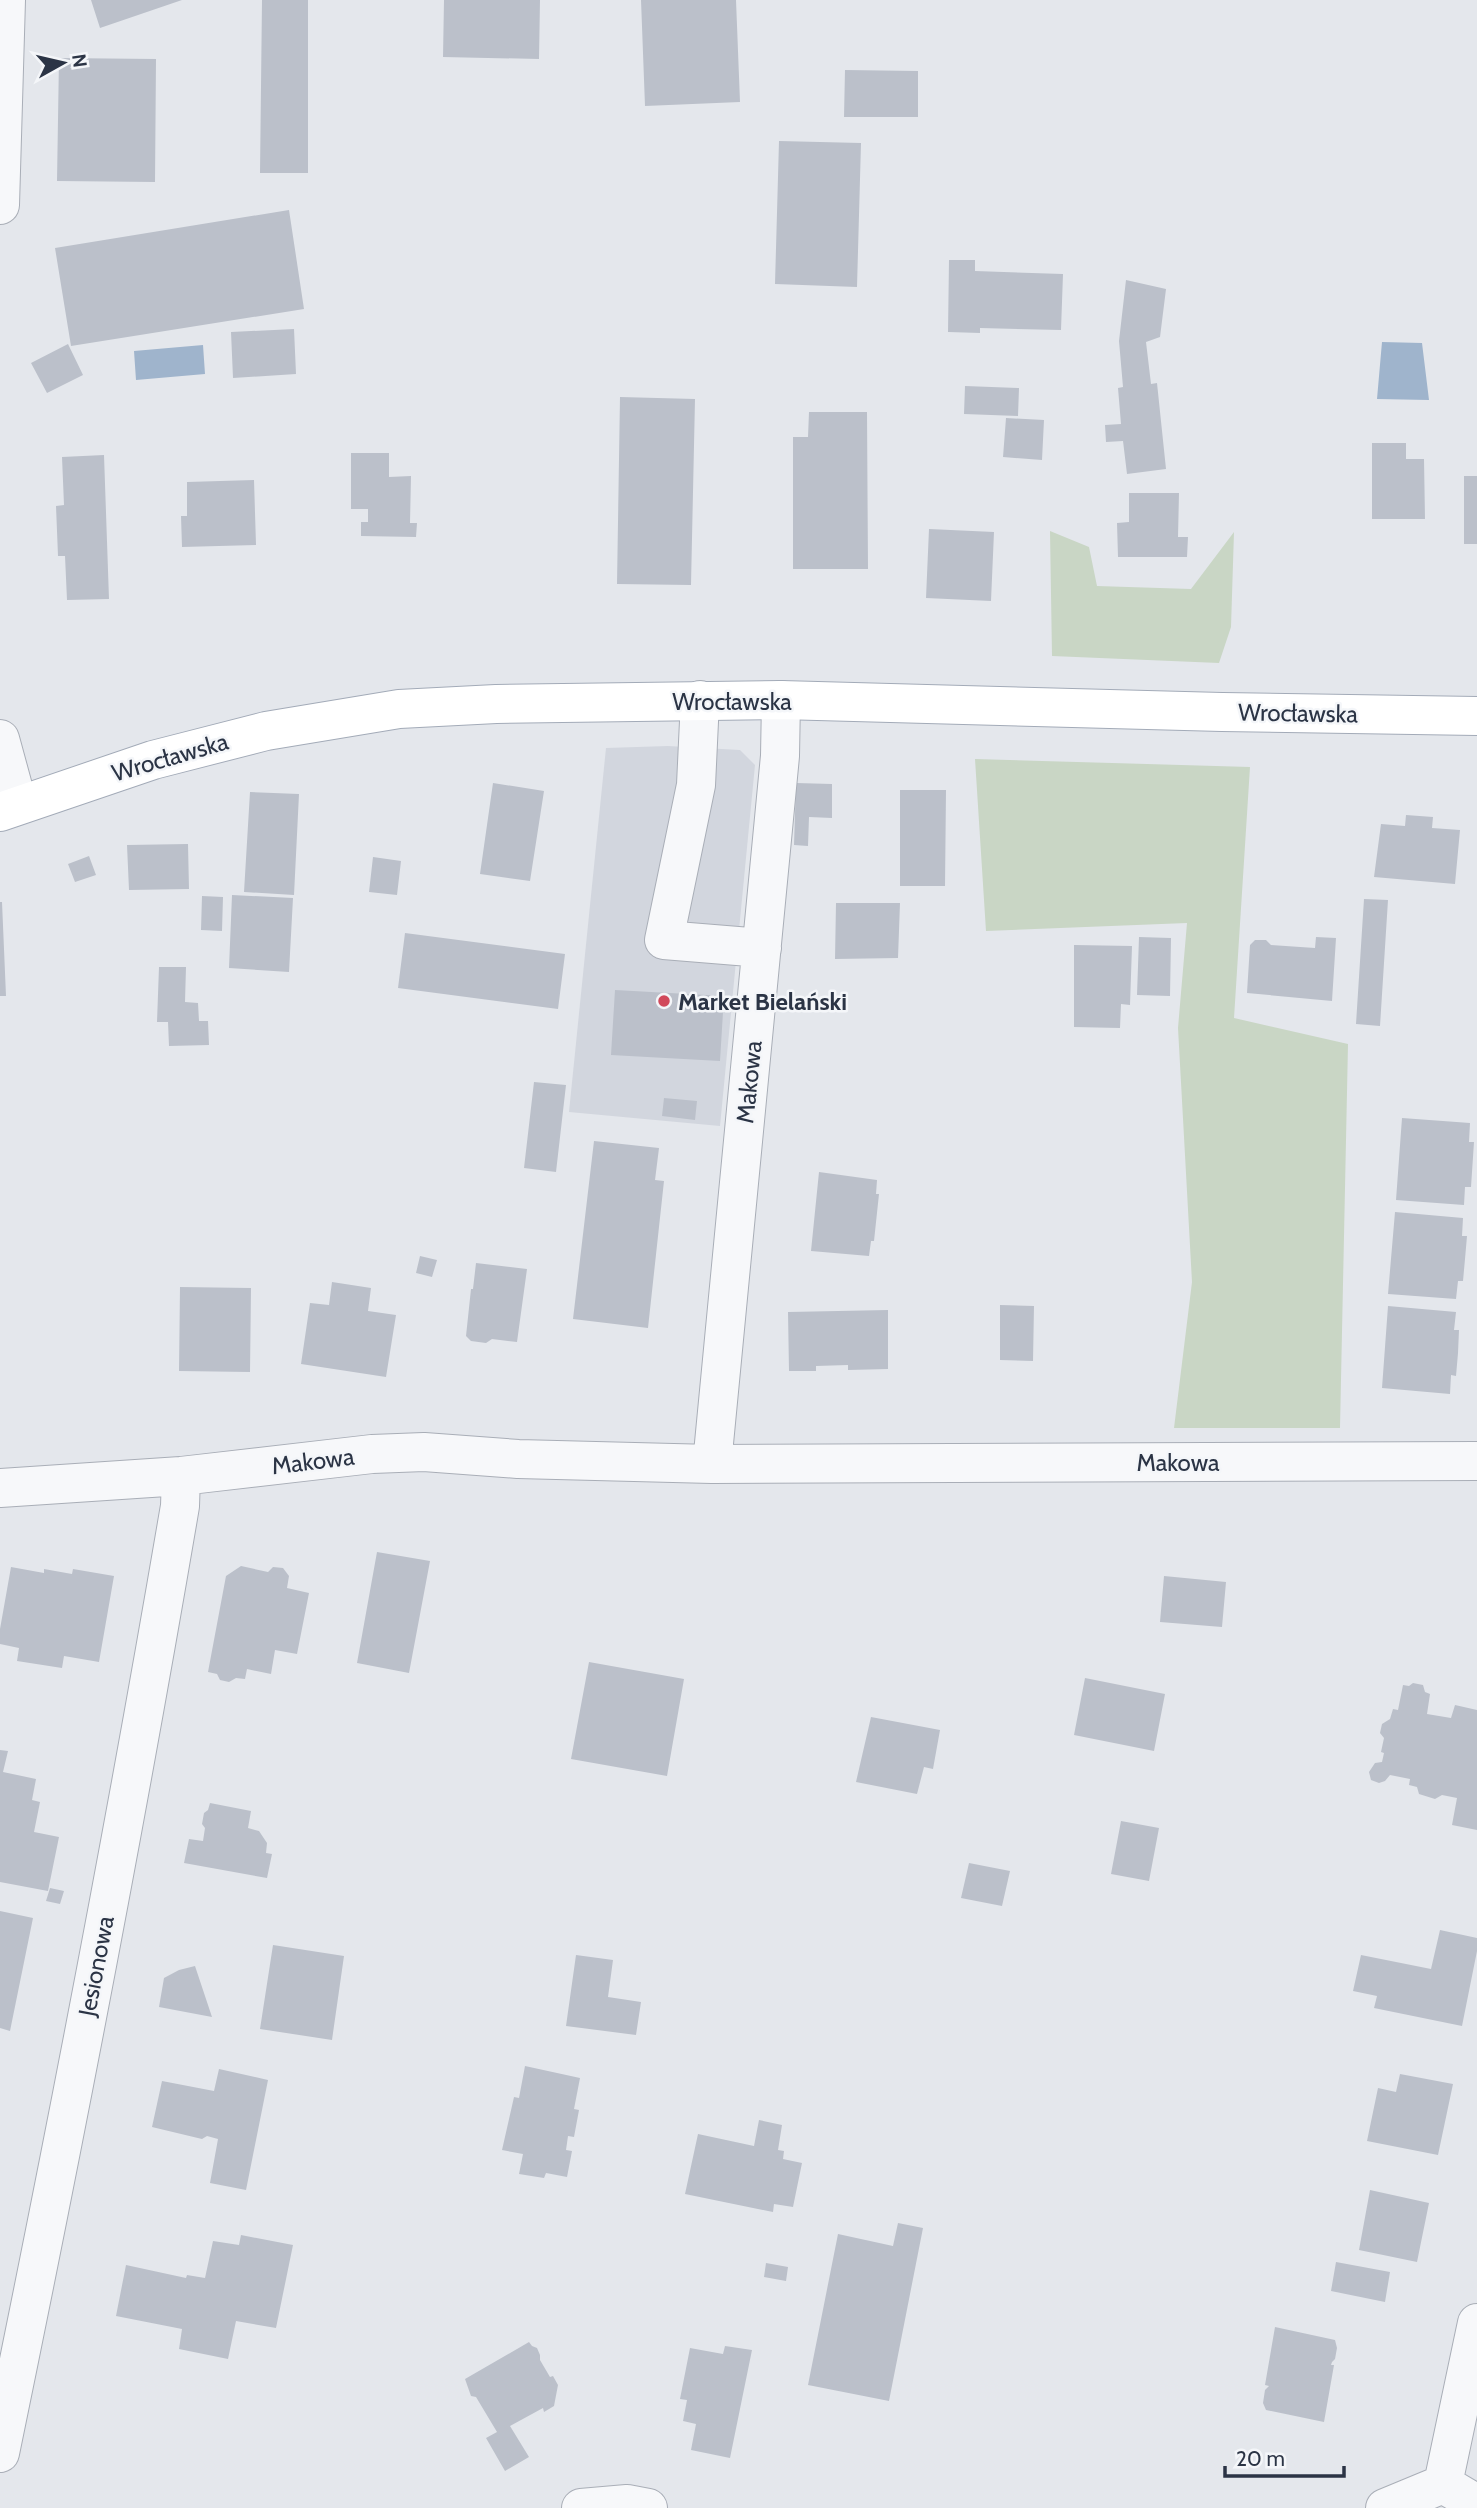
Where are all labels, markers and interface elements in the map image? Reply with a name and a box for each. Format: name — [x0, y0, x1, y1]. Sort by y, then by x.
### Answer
north arrow — [28, 28, 98, 98]
text: N — [67, 52, 92, 69]
street label: Wrocławska — [672, 687, 792, 716]
street label: Wrocławska — [1238, 697, 1359, 729]
street label: Wrocławska — [108, 726, 232, 787]
place label: Market Bielański — [678, 987, 847, 1016]
marker: Market Bielański — [656, 993, 672, 1009]
street label: Makowa — [730, 1039, 768, 1125]
street label: Makowa — [270, 1441, 356, 1480]
street label: Makowa — [1137, 1448, 1220, 1477]
street label: Jesionowa — [72, 1913, 120, 2020]
scale bar — [1225, 2434, 1344, 2478]
text: 20 m — [1236, 2446, 1285, 2471]

